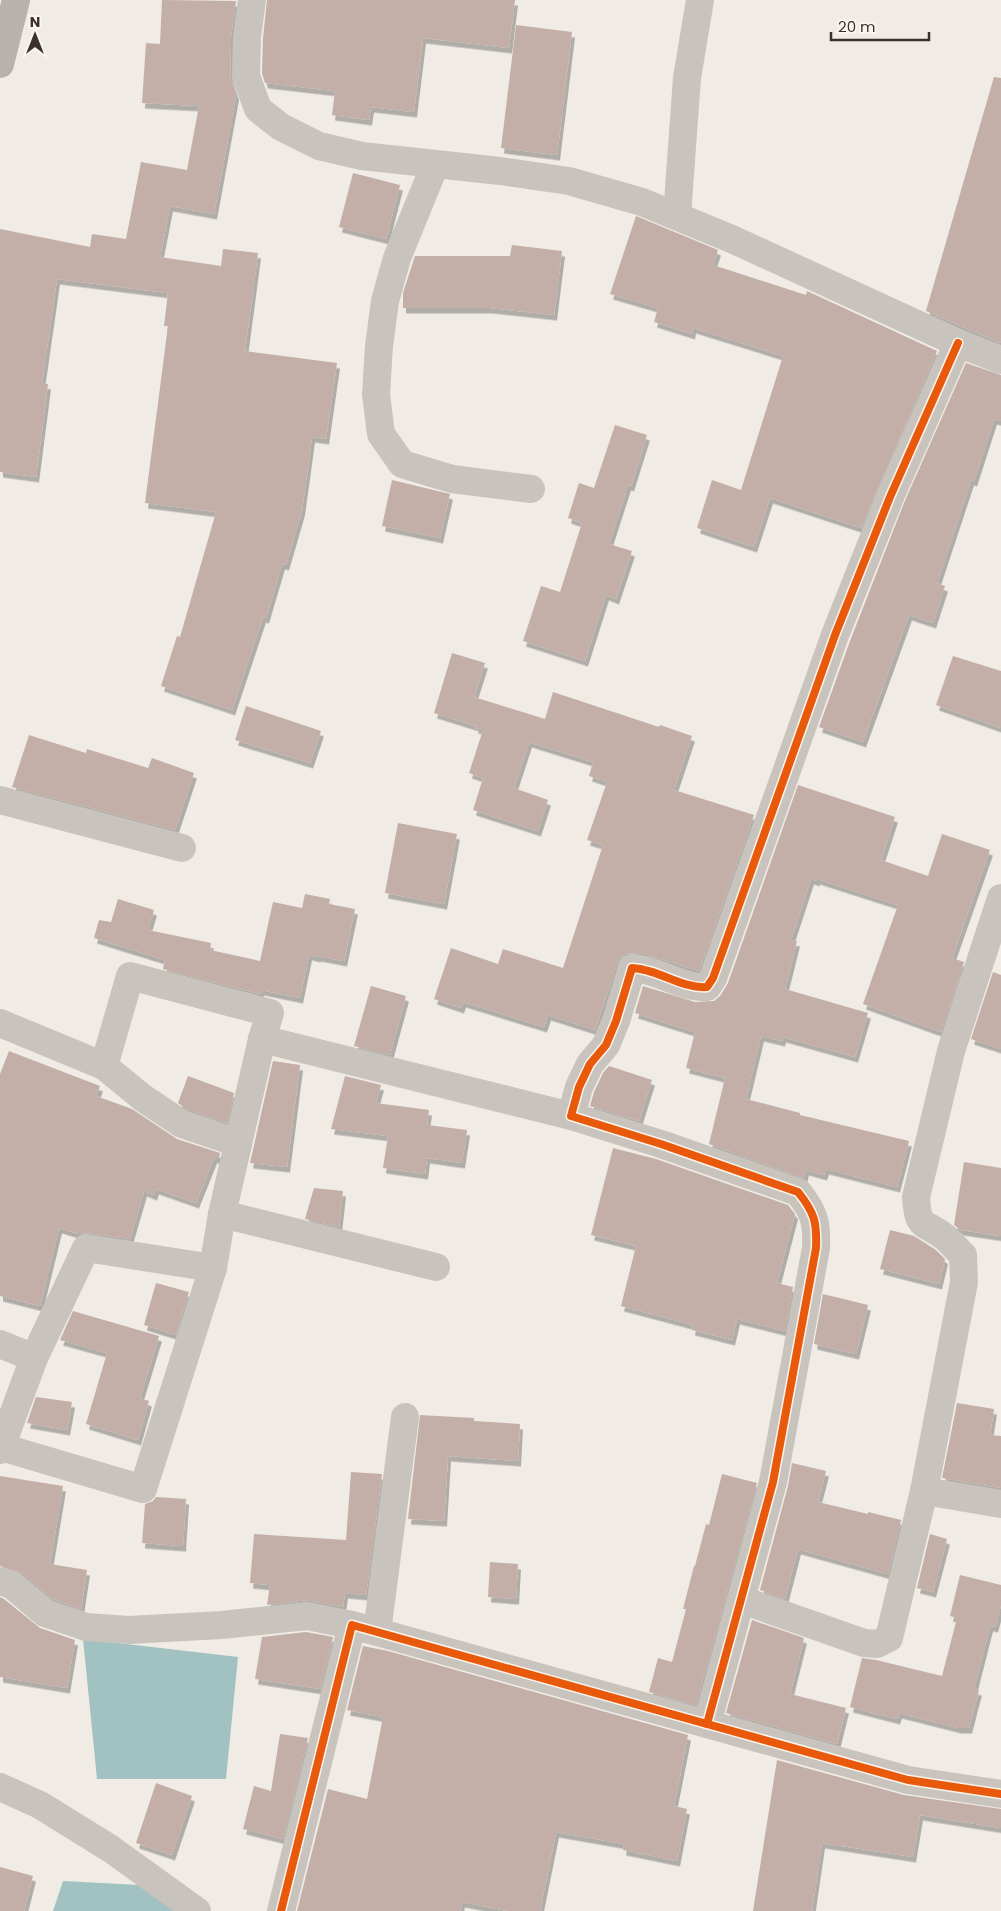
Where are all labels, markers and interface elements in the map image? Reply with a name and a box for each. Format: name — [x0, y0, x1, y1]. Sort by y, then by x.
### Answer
north arrow — [10, 10, 60, 60]
scale bar — [831, 10, 928, 42]
text: N — [30, 12, 40, 32]
text: 20 m — [838, 16, 876, 37]

